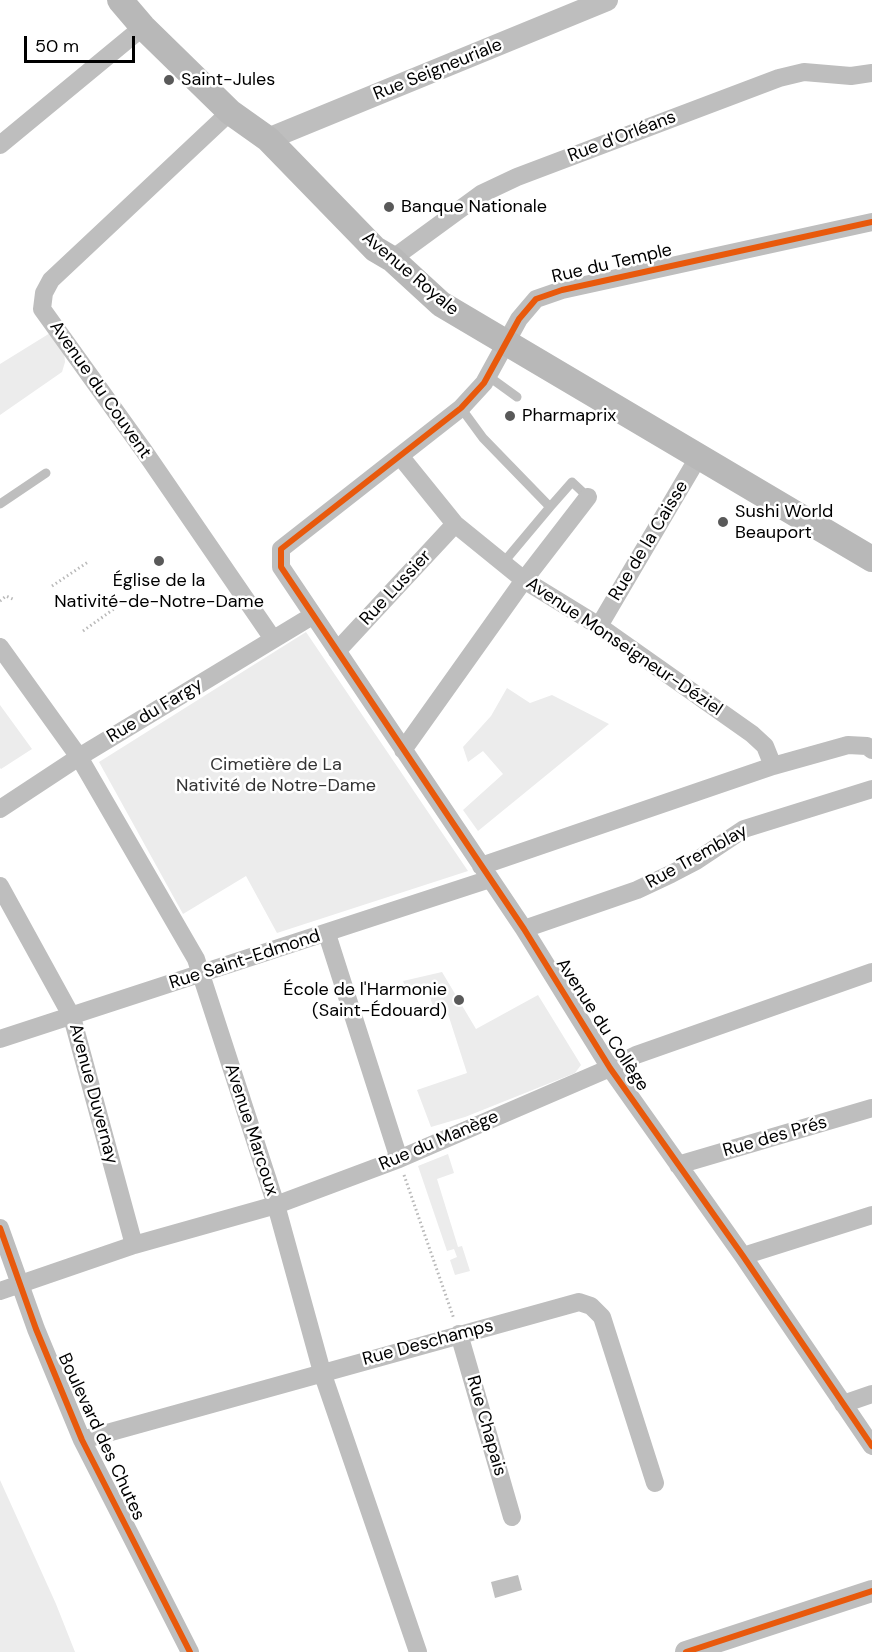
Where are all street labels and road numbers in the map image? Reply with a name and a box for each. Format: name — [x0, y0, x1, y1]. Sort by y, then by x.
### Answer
street label: Rue Seigneuriale — [370, 34, 506, 106]
street label: Rue d'Orléans — [565, 106, 679, 168]
street label: Avenue Royale — [357, 227, 463, 321]
street label: Rue du Temple — [550, 240, 674, 288]
street label: Avenue du Couvent — [44, 317, 156, 463]
street label: Rue de la Caisse — [605, 477, 693, 605]
street label: Rue Lussier — [356, 546, 436, 630]
street label: Avenue Monseigneur-Déziel — [522, 573, 726, 721]
street label: Rue du Fargy — [103, 674, 207, 748]
street label: Rue Tremblay — [643, 820, 751, 894]
street label: Rue Saint-Edmond — [167, 925, 323, 995]
street label: Avenue du Collège — [551, 955, 653, 1095]
street label: Avenue Duvernay — [64, 1021, 122, 1167]
street label: Avenue Marcoux — [219, 1061, 283, 1199]
street label: Rue du Manège — [376, 1106, 502, 1176]
street label: Rue des Prés — [720, 1112, 830, 1162]
street label: Rue Deschamps — [360, 1315, 496, 1371]
street label: Boulevard des Chutes — [53, 1350, 149, 1524]
street label: Rue Chapais — [461, 1373, 511, 1479]

